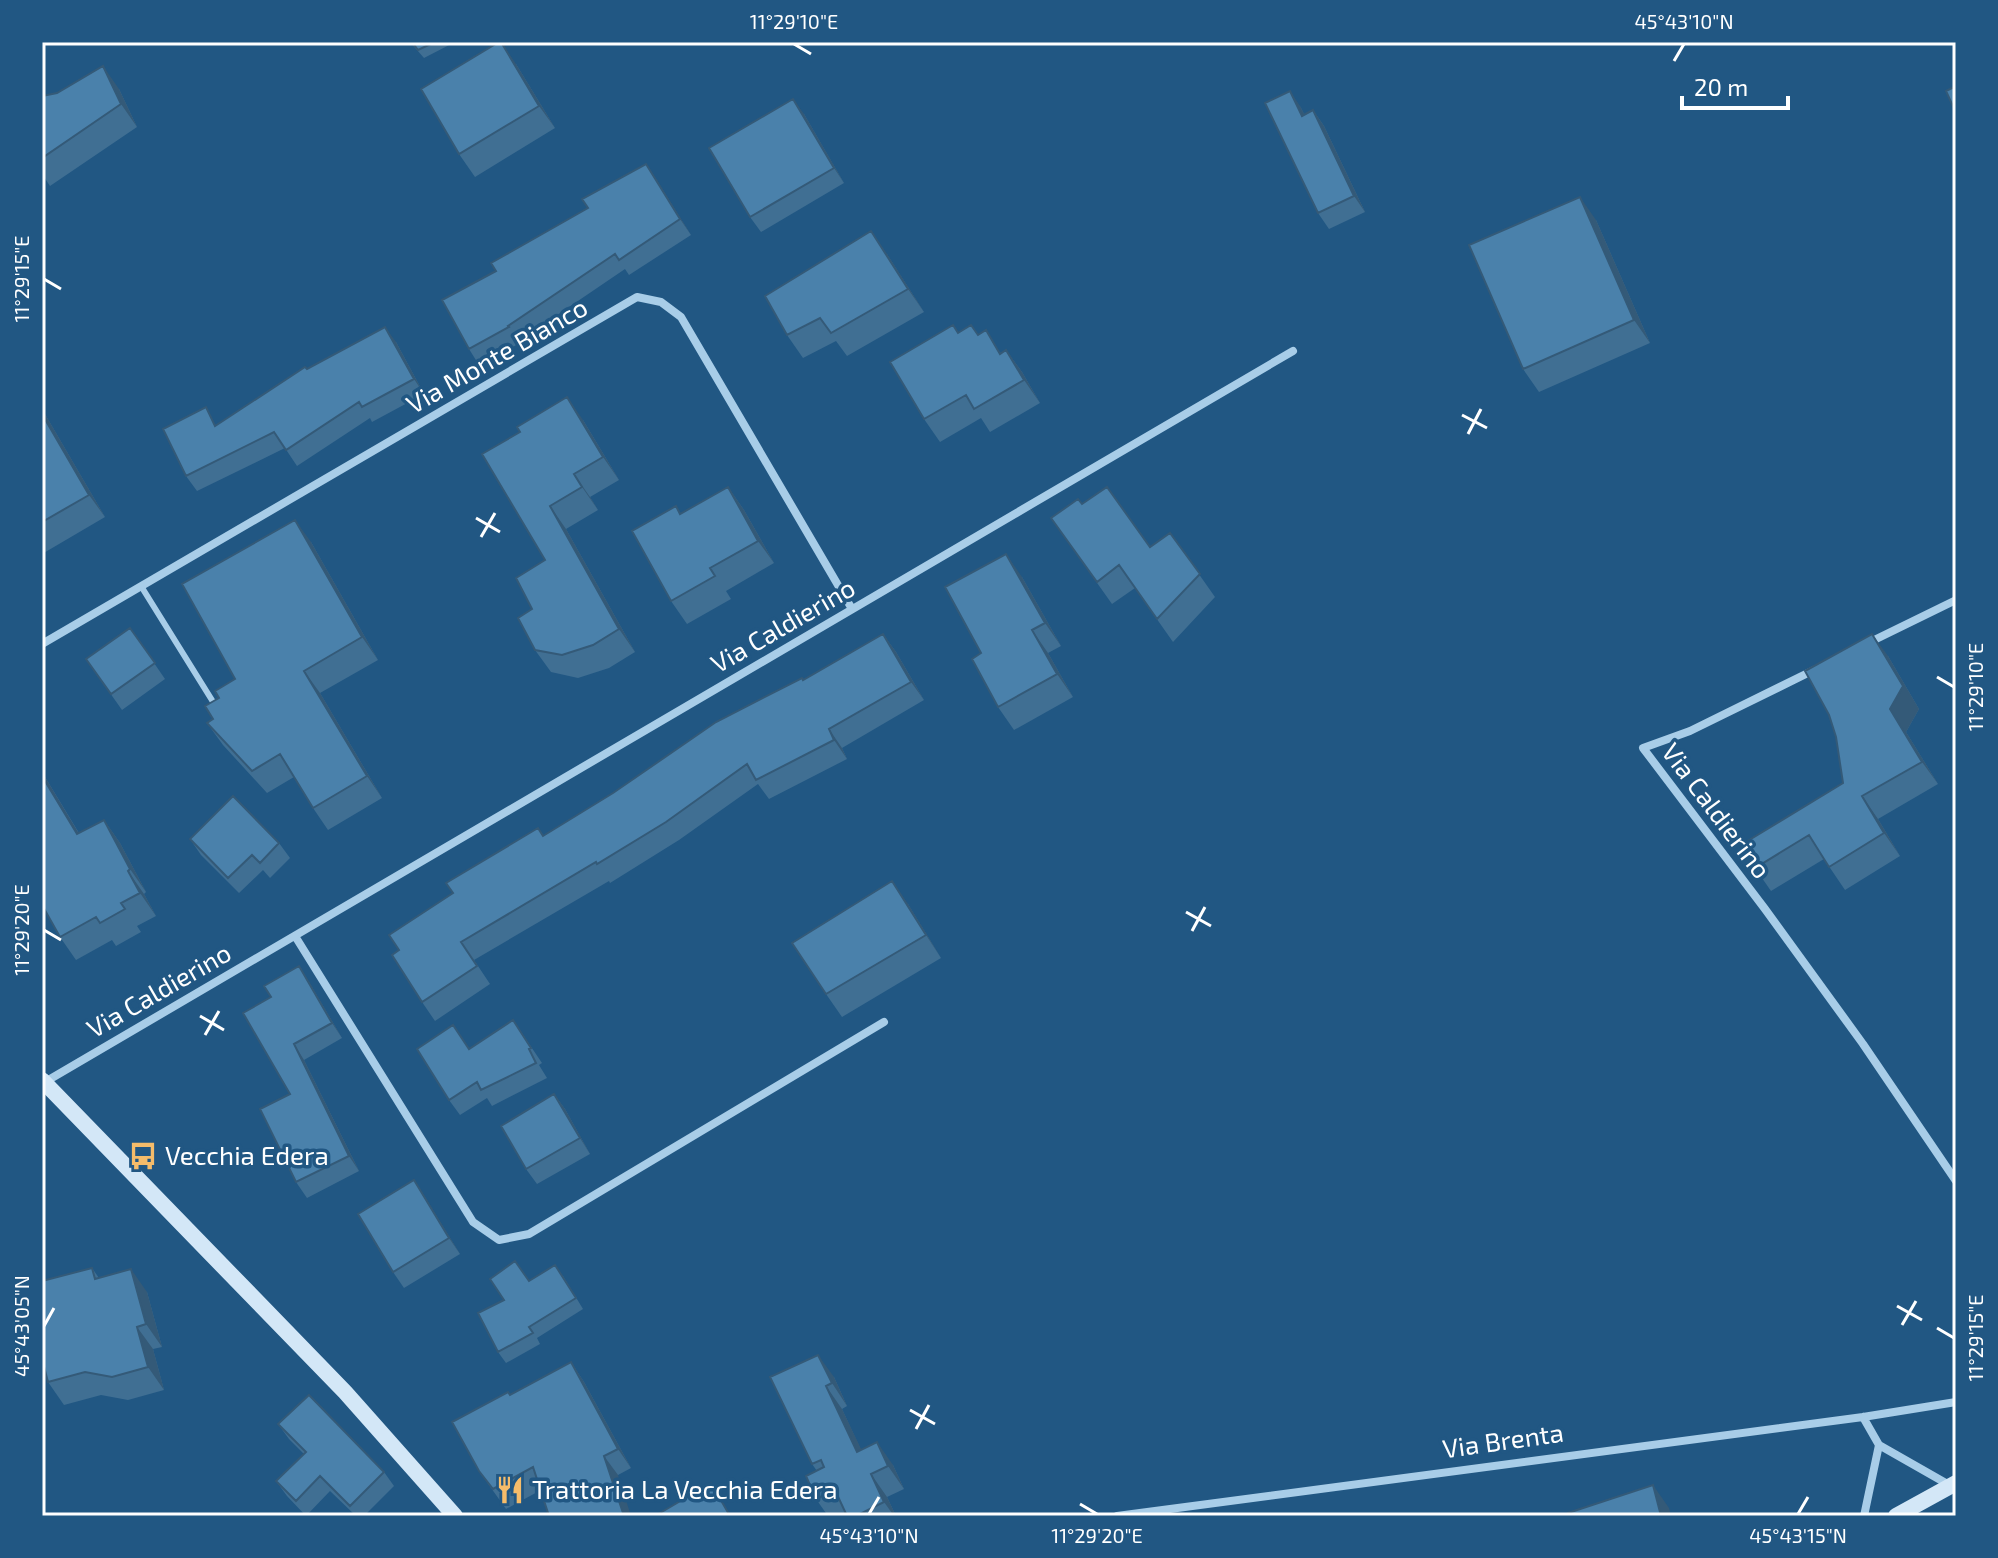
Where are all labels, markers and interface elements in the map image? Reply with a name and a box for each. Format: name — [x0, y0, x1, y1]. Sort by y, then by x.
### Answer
text: 11°29'10"E — [750, 9, 838, 33]
text: 45°43'10"N — [1634, 9, 1734, 33]
scale bar — [1682, 60, 1788, 110]
text: 20 m — [1694, 72, 1748, 101]
text: 11°29'15"E — [9, 236, 33, 322]
street label: Via Monte Bianco — [400, 290, 592, 419]
street label: Via Caldierino — [705, 571, 860, 678]
text: 11°29'10"E — [1963, 643, 1987, 731]
street label: Via Caldierino — [1656, 736, 1778, 884]
text: 11°29'20"E — [9, 884, 33, 976]
street label: Via Caldierino — [81, 936, 236, 1043]
place label: Vecchia Edera — [165, 1139, 329, 1170]
bus stop icon: Vecchia Edera — [128, 1141, 158, 1171]
text: 45°43'05"N — [9, 1275, 33, 1377]
text: 11°29'15"E — [1963, 1295, 1987, 1381]
street label: Via Brenta — [1440, 1416, 1565, 1463]
place label: Trattoria La Vecchia Edera — [532, 1473, 838, 1504]
restaurant icon: Trattoria La Vecchia Edera — [495, 1475, 525, 1505]
text: 45°43'10"N — [819, 1523, 919, 1547]
text: 11°29'20"E — [1051, 1523, 1143, 1547]
text: 45°43'15"N — [1749, 1523, 1847, 1547]

